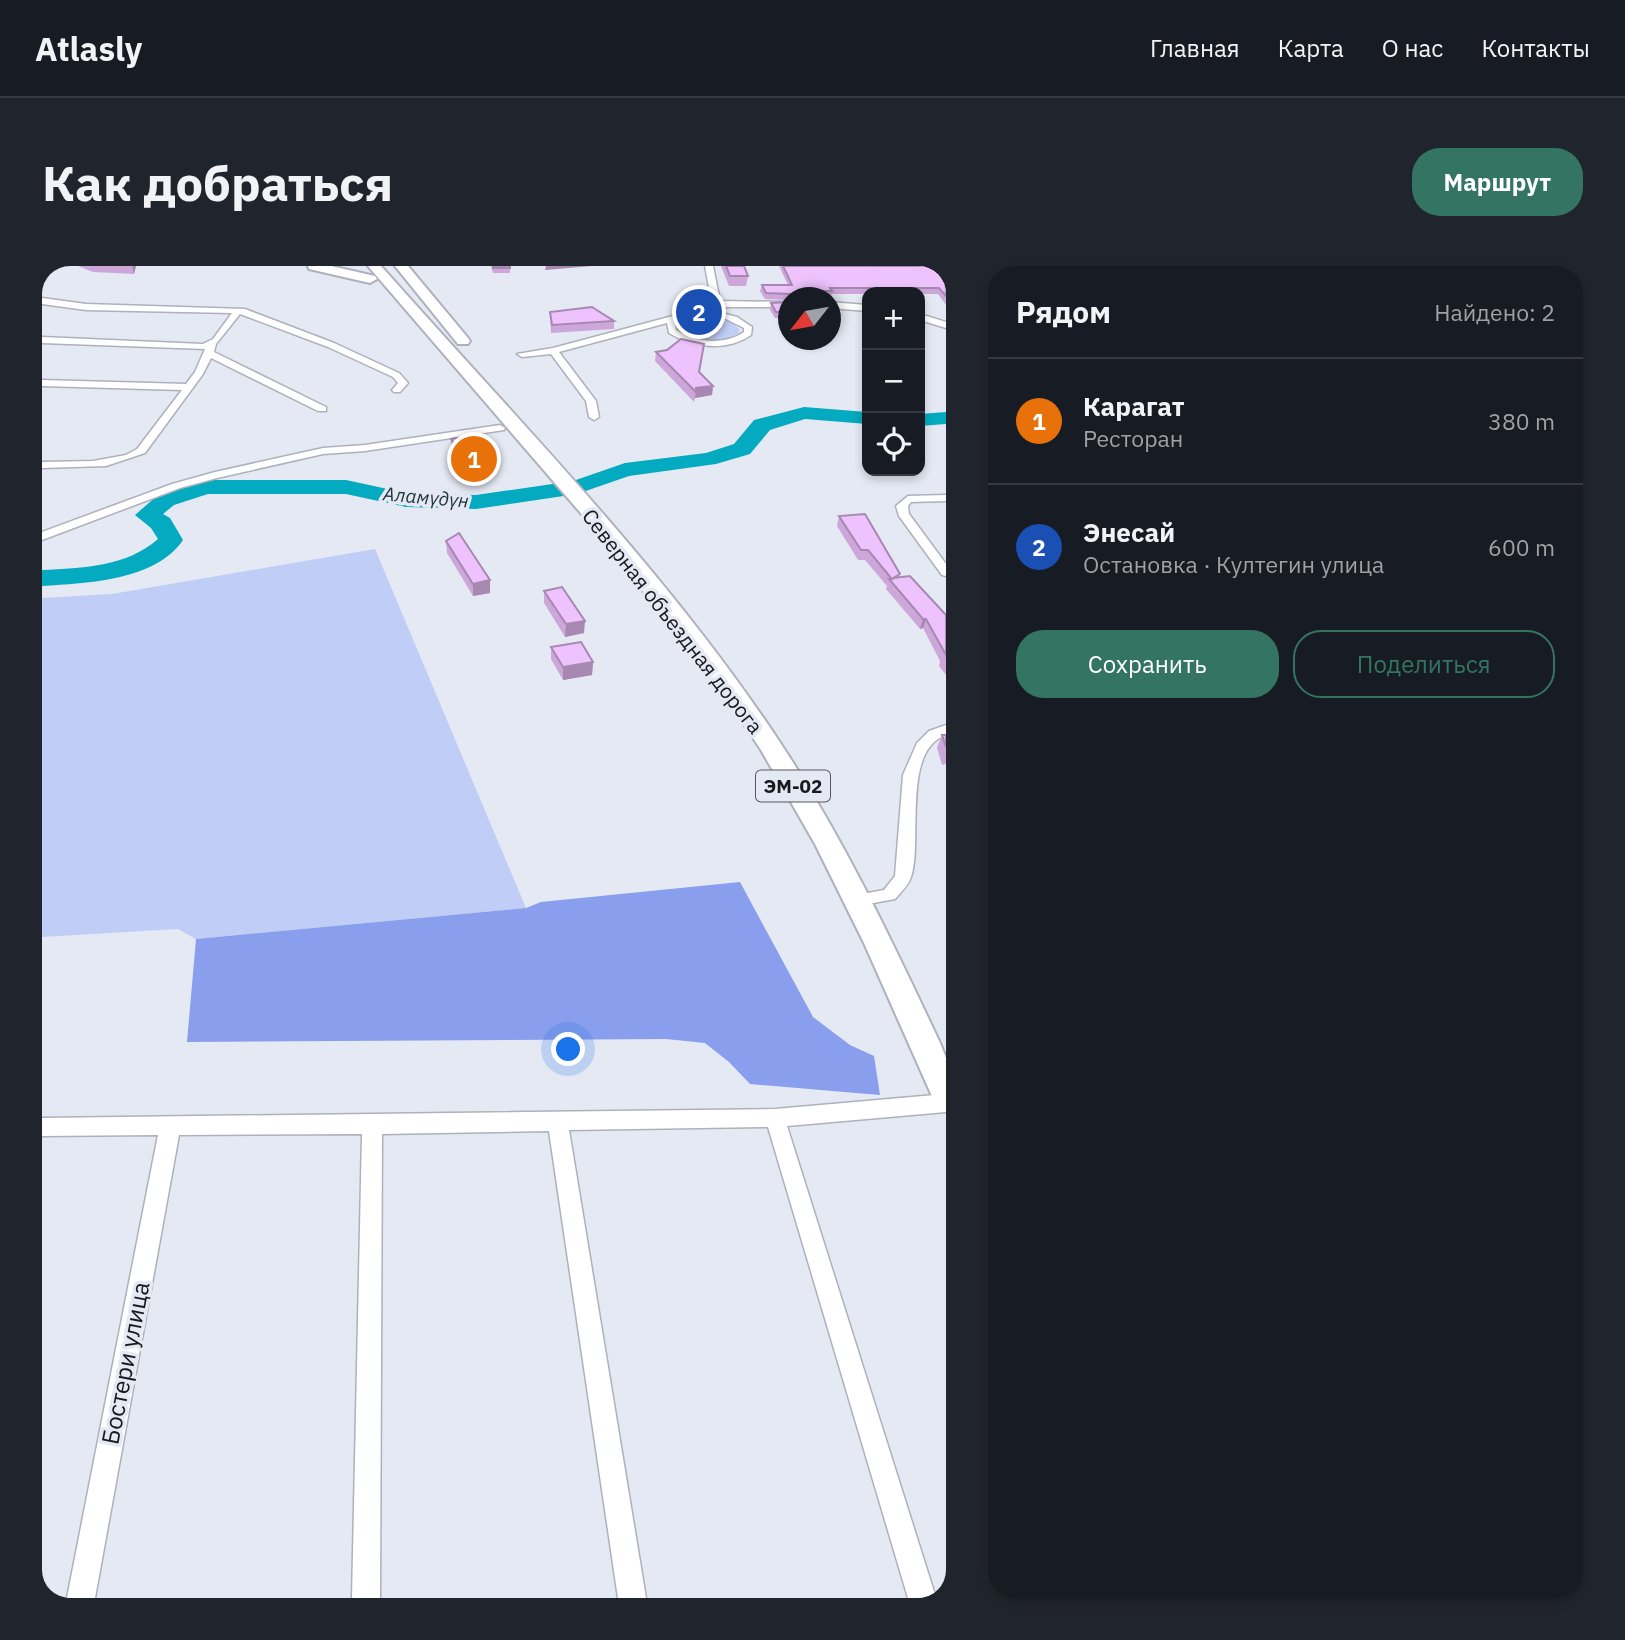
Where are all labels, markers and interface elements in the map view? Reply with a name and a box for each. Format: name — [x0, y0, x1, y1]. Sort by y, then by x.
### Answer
text: Atlasly — [35, 27, 142, 70]
text: Главная — [1150, 32, 1240, 64]
text: Карта — [1278, 32, 1344, 64]
text: О нас — [1382, 32, 1443, 64]
text: Контакты — [1481, 32, 1590, 64]
button: Маршрут — [1412, 148, 1583, 216]
text: Как добраться — [42, 151, 393, 214]
pin: 2 — [676, 286, 722, 338]
north arrow — [778, 287, 841, 350]
map controls — [862, 287, 925, 476]
button: + — [862, 287, 925, 350]
text: Рядом — [1016, 292, 1111, 331]
text: Найдено: 2 — [1434, 297, 1555, 327]
button: − — [862, 350, 925, 413]
text: Карагат — [1083, 389, 1184, 423]
text: 1 — [1032, 406, 1046, 436]
text: 380 m — [1488, 406, 1555, 436]
button: locate — [862, 413, 925, 476]
text: Ресторан — [1083, 423, 1183, 453]
pin: 1 — [451, 433, 497, 485]
water label: Аламүдүн — [381, 481, 470, 513]
street label: Северная объездная дорога — [576, 503, 770, 739]
text: Энесай — [1083, 515, 1175, 549]
text: 2 — [1032, 532, 1046, 562]
text: 600 m — [1488, 532, 1555, 562]
text: Остановка · Култегин улица — [1083, 549, 1384, 579]
button: Сохранить — [1016, 630, 1279, 698]
button: Поделиться — [1293, 630, 1555, 698]
road number: ЭМ-02 — [756, 771, 830, 802]
your location — [551, 1032, 585, 1066]
street label: Бостери улица — [94, 1279, 157, 1447]

